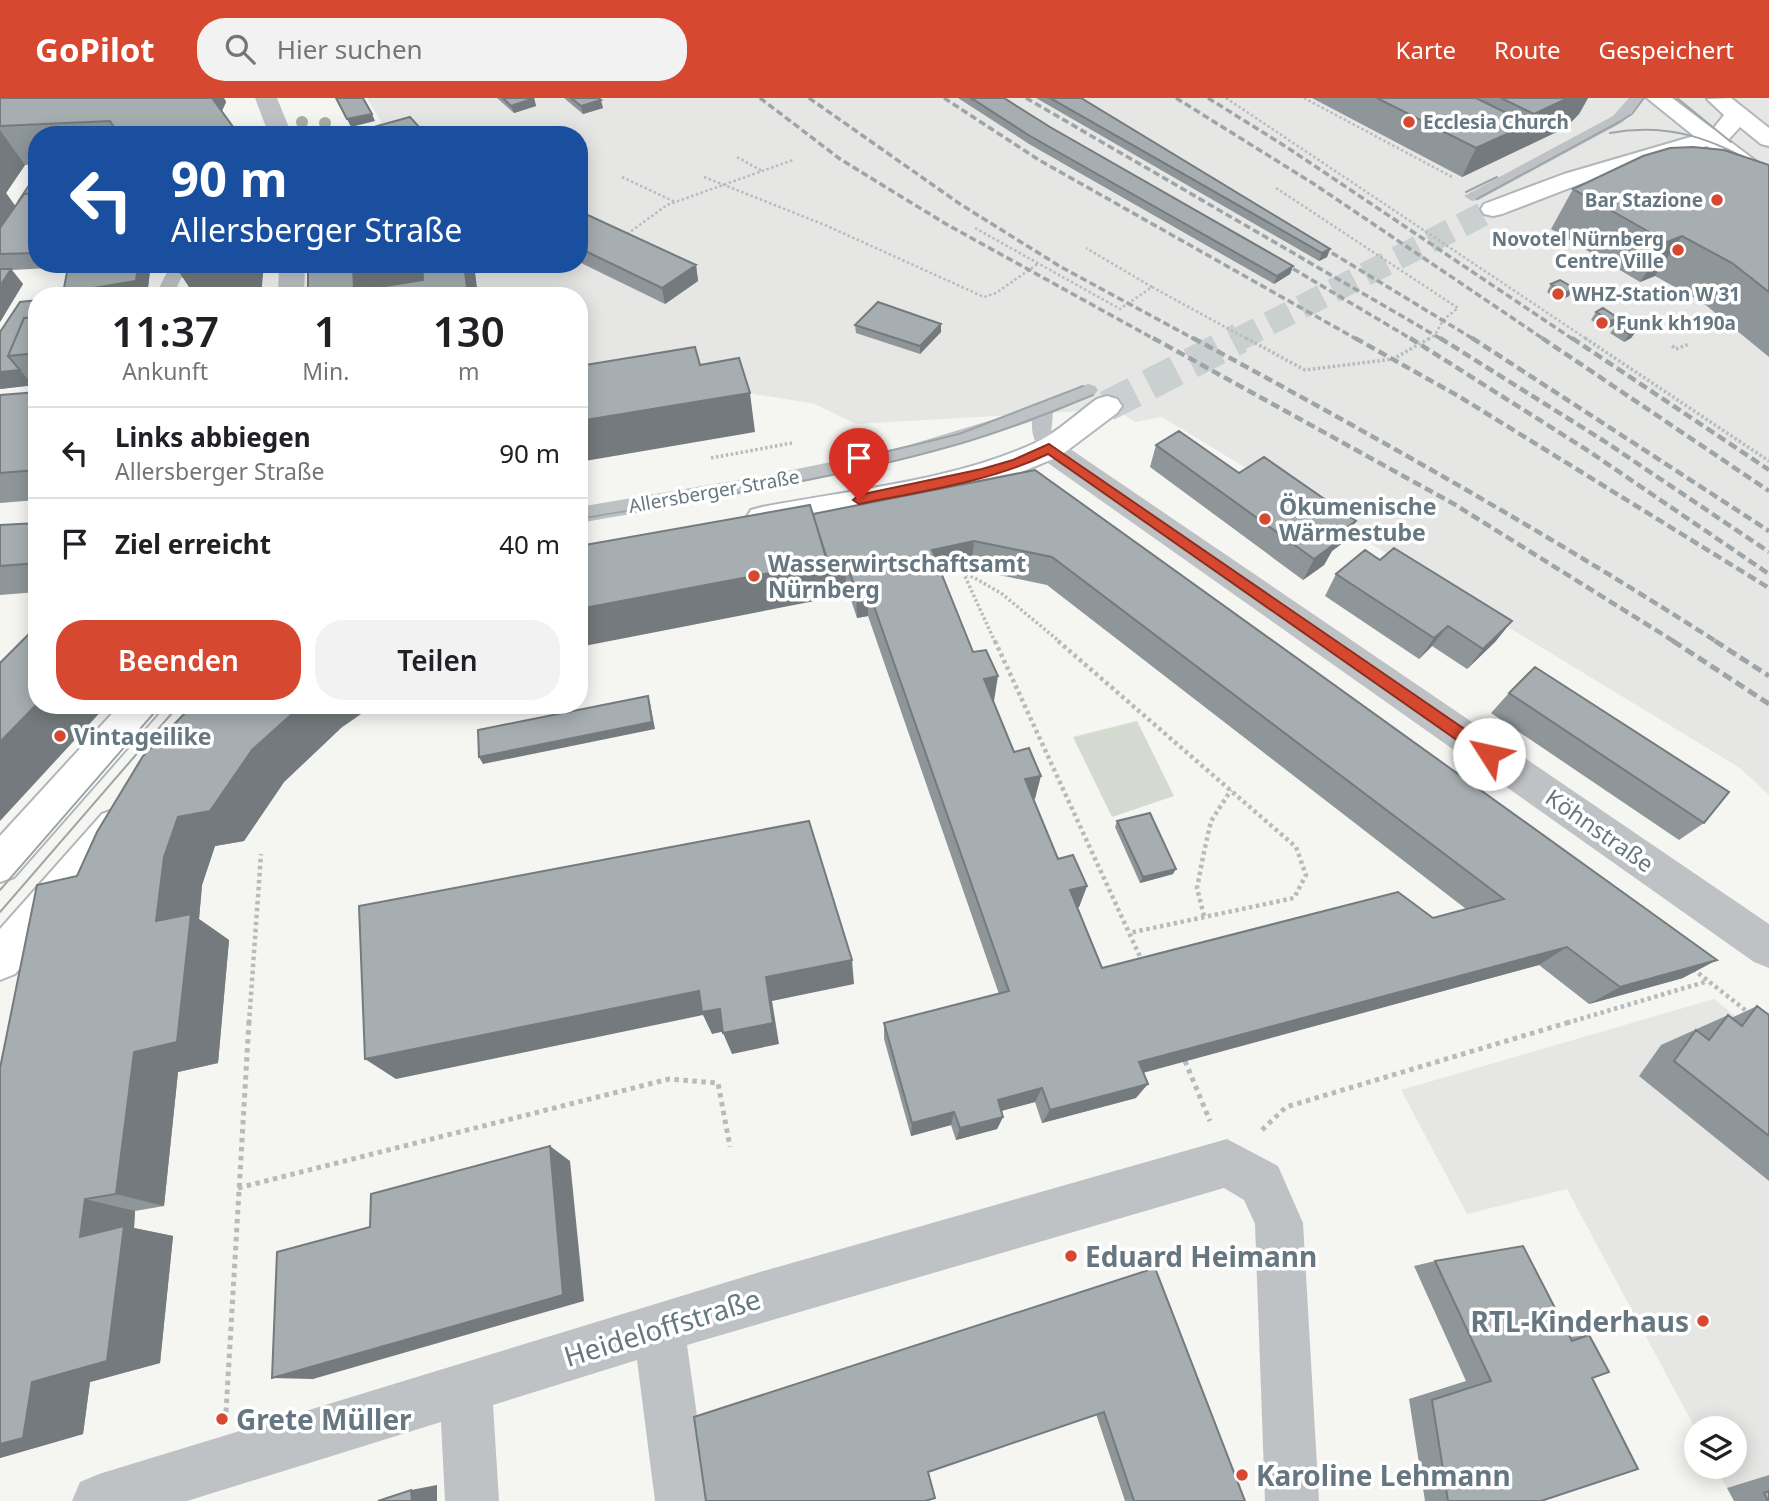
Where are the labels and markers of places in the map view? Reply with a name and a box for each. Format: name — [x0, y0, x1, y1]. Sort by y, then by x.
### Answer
place label: Ecclesia Church — [1423, 109, 1569, 135]
marker: Ecclesia Church — [1401, 114, 1417, 130]
place label: Bar Stazione — [1585, 187, 1703, 213]
marker: Bar Stazione — [1709, 192, 1725, 208]
place label: Novotel Nürnberg Centre Ville — [1492, 226, 1664, 274]
marker: Novotel Nürnberg Centre Ville — [1670, 242, 1686, 258]
place label: WHZ-Station W 31 — [1572, 281, 1740, 307]
marker: WHZ-Station W 31 — [1550, 286, 1566, 302]
place label: Funk kh190a — [1616, 310, 1736, 336]
marker: Funk kh190a — [1594, 315, 1610, 331]
pin — [829, 428, 889, 500]
place label: Ökumenische Wärmestube — [1279, 490, 1436, 548]
marker: Ökumenische Wärmestube — [1257, 511, 1273, 527]
place label: Wasserwirtschaftsamt Nürnberg — [768, 547, 1026, 605]
marker: Wasserwirtschaftsamt Nürnberg — [746, 568, 762, 584]
place label: Vintageilike — [74, 720, 211, 752]
marker: Vintageilike — [52, 728, 68, 744]
place label: Eduard Heimann — [1085, 1237, 1317, 1275]
marker: Eduard Heimann — [1063, 1248, 1079, 1264]
place label: RTL-Kinderhaus — [1471, 1302, 1689, 1340]
marker: RTL-Kinderhaus — [1695, 1313, 1711, 1329]
place label: Grete Müller — [236, 1400, 412, 1438]
marker: Grete Müller — [214, 1411, 230, 1427]
place label: Karoline Lehmann — [1256, 1456, 1511, 1494]
marker: Karoline Lehmann — [1234, 1467, 1250, 1483]

